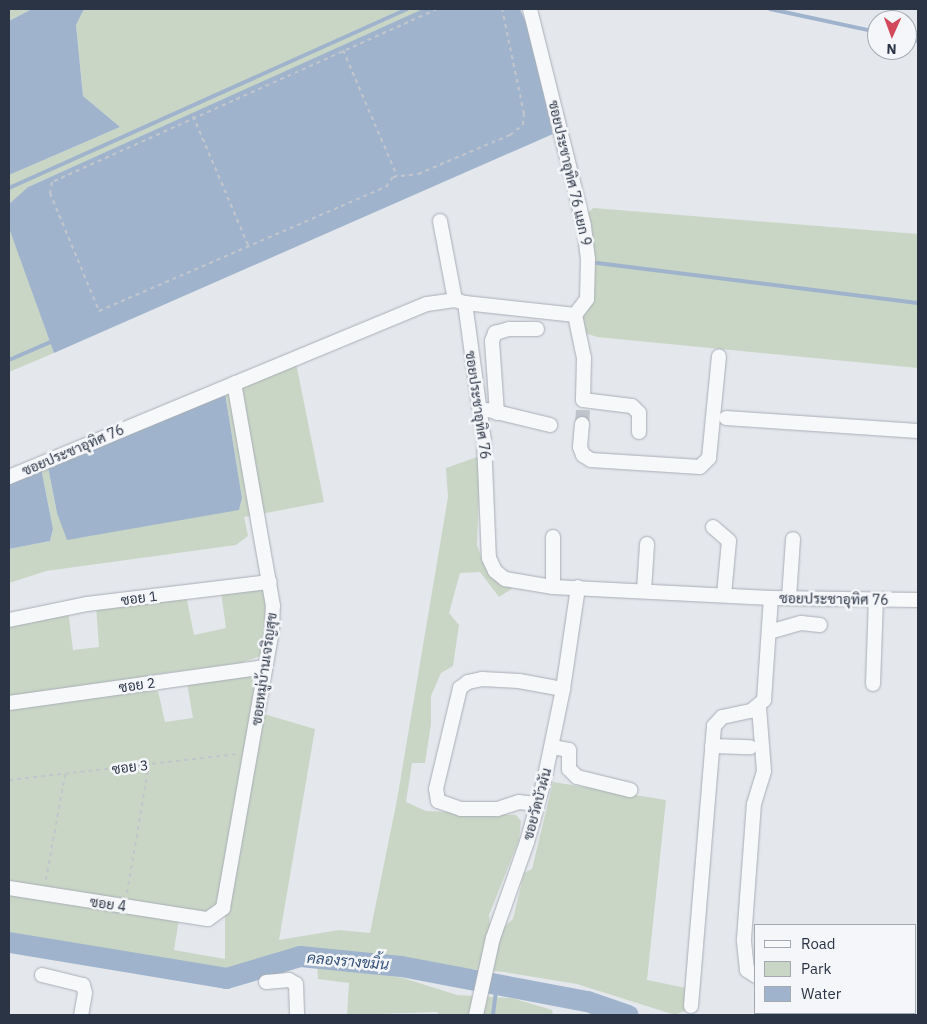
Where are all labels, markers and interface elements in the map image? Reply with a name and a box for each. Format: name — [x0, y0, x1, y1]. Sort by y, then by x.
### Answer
north arrow — [867, 10, 917, 60]
text: N — [886, 40, 897, 58]
street label: ซอยประชาอุทิศ 76 แยก 9 — [545, 99, 595, 247]
street label: ซอยประชาอุทิศ 76 — [462, 350, 494, 460]
street label: ซอยประชาอุทิศ 76 — [19, 421, 127, 479]
street label: ซอย 1 — [120, 587, 158, 609]
street label: ซอยประชาอุทิศ 76 — [779, 590, 889, 608]
street label: ซอยหมู่บ้านเจริญสุข — [248, 611, 280, 727]
street label: ซอย 2 — [118, 674, 156, 696]
street label: ซอย 3 — [111, 756, 149, 778]
street label: ซอยวัดบัวผัน — [519, 766, 555, 842]
street label: ซอย 4 — [89, 893, 127, 915]
legend — [754, 924, 917, 1014]
text: Road — [801, 934, 836, 953]
water label: คลองรางขมิ้น — [306, 948, 390, 974]
text: Park — [801, 959, 831, 978]
text: Water — [801, 984, 841, 1003]

